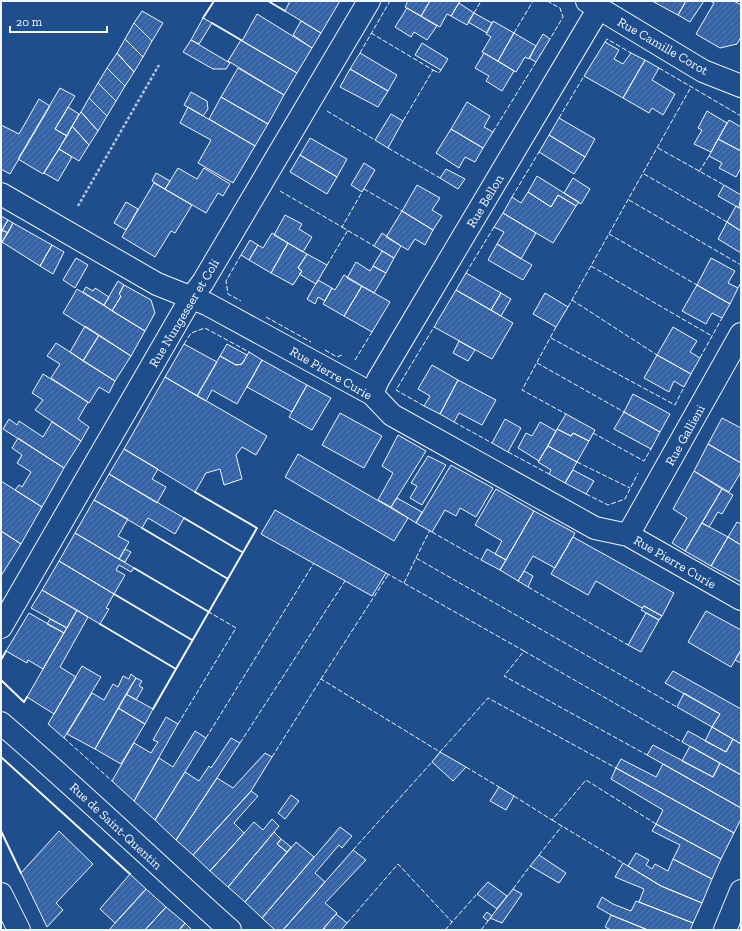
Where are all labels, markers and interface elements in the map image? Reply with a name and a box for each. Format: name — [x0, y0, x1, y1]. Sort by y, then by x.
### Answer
scale bar — [10, 8, 107, 34]
street label: Rue Camille Corot — [615, 14, 711, 78]
text: 20 m — [16, 15, 43, 29]
street label: Rue Bellon — [463, 171, 507, 230]
street label: Rue Nungesser et Coli — [146, 256, 222, 370]
street label: Rue Pierre Curie — [287, 343, 375, 403]
street label: Rue Gallieni — [662, 402, 708, 468]
street label: Rue Pierre Curie — [631, 532, 719, 592]
street label: Rue de Saint-Quentin — [67, 779, 166, 873]

